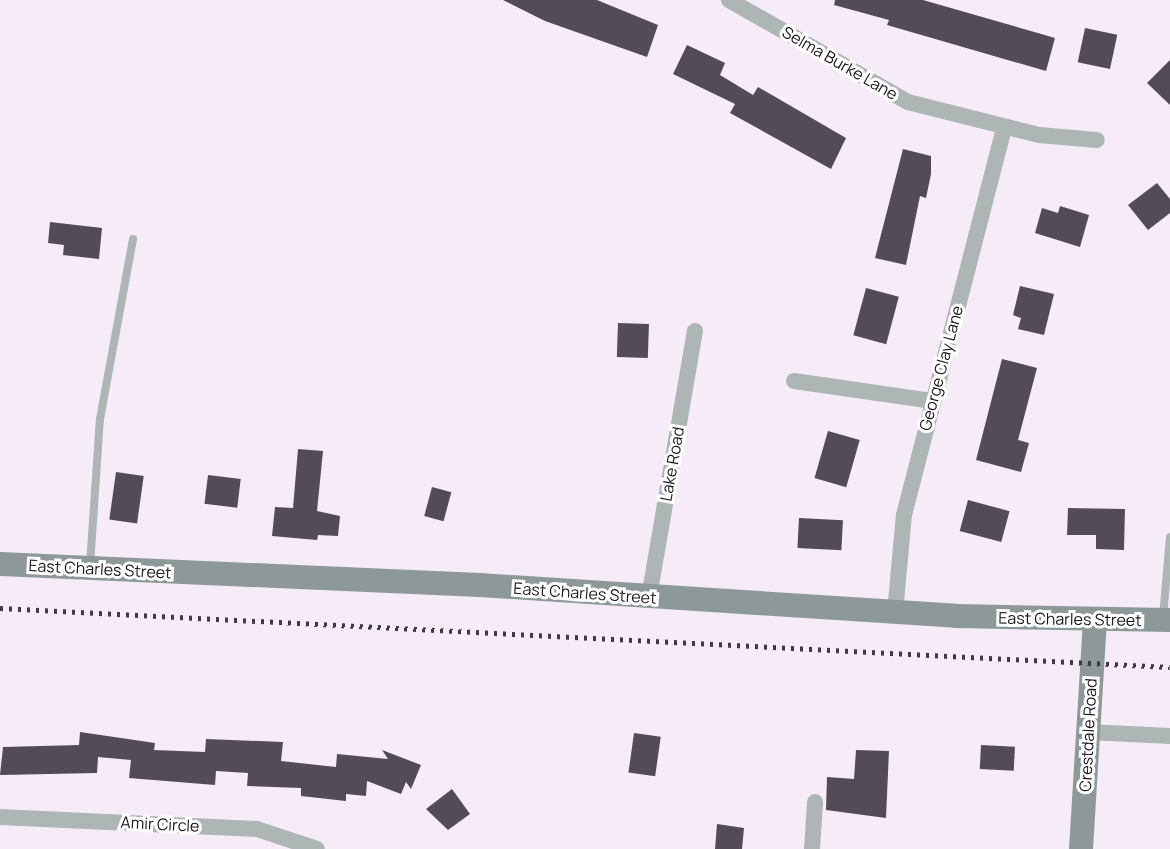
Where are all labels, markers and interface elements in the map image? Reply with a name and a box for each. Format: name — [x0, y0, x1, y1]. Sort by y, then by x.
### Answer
street label: Selma Burke Lane — [779, 22, 901, 104]
street label: George Clay Lane — [915, 303, 967, 433]
street label: Lake Road — [656, 425, 688, 503]
street label: East Charles Street — [28, 556, 172, 582]
street label: East Charles Street — [513, 578, 657, 608]
street label: East Charles Street — [998, 608, 1142, 630]
street label: Crestdale Road — [1075, 678, 1101, 792]
street label: Amir Circle — [120, 812, 200, 836]

